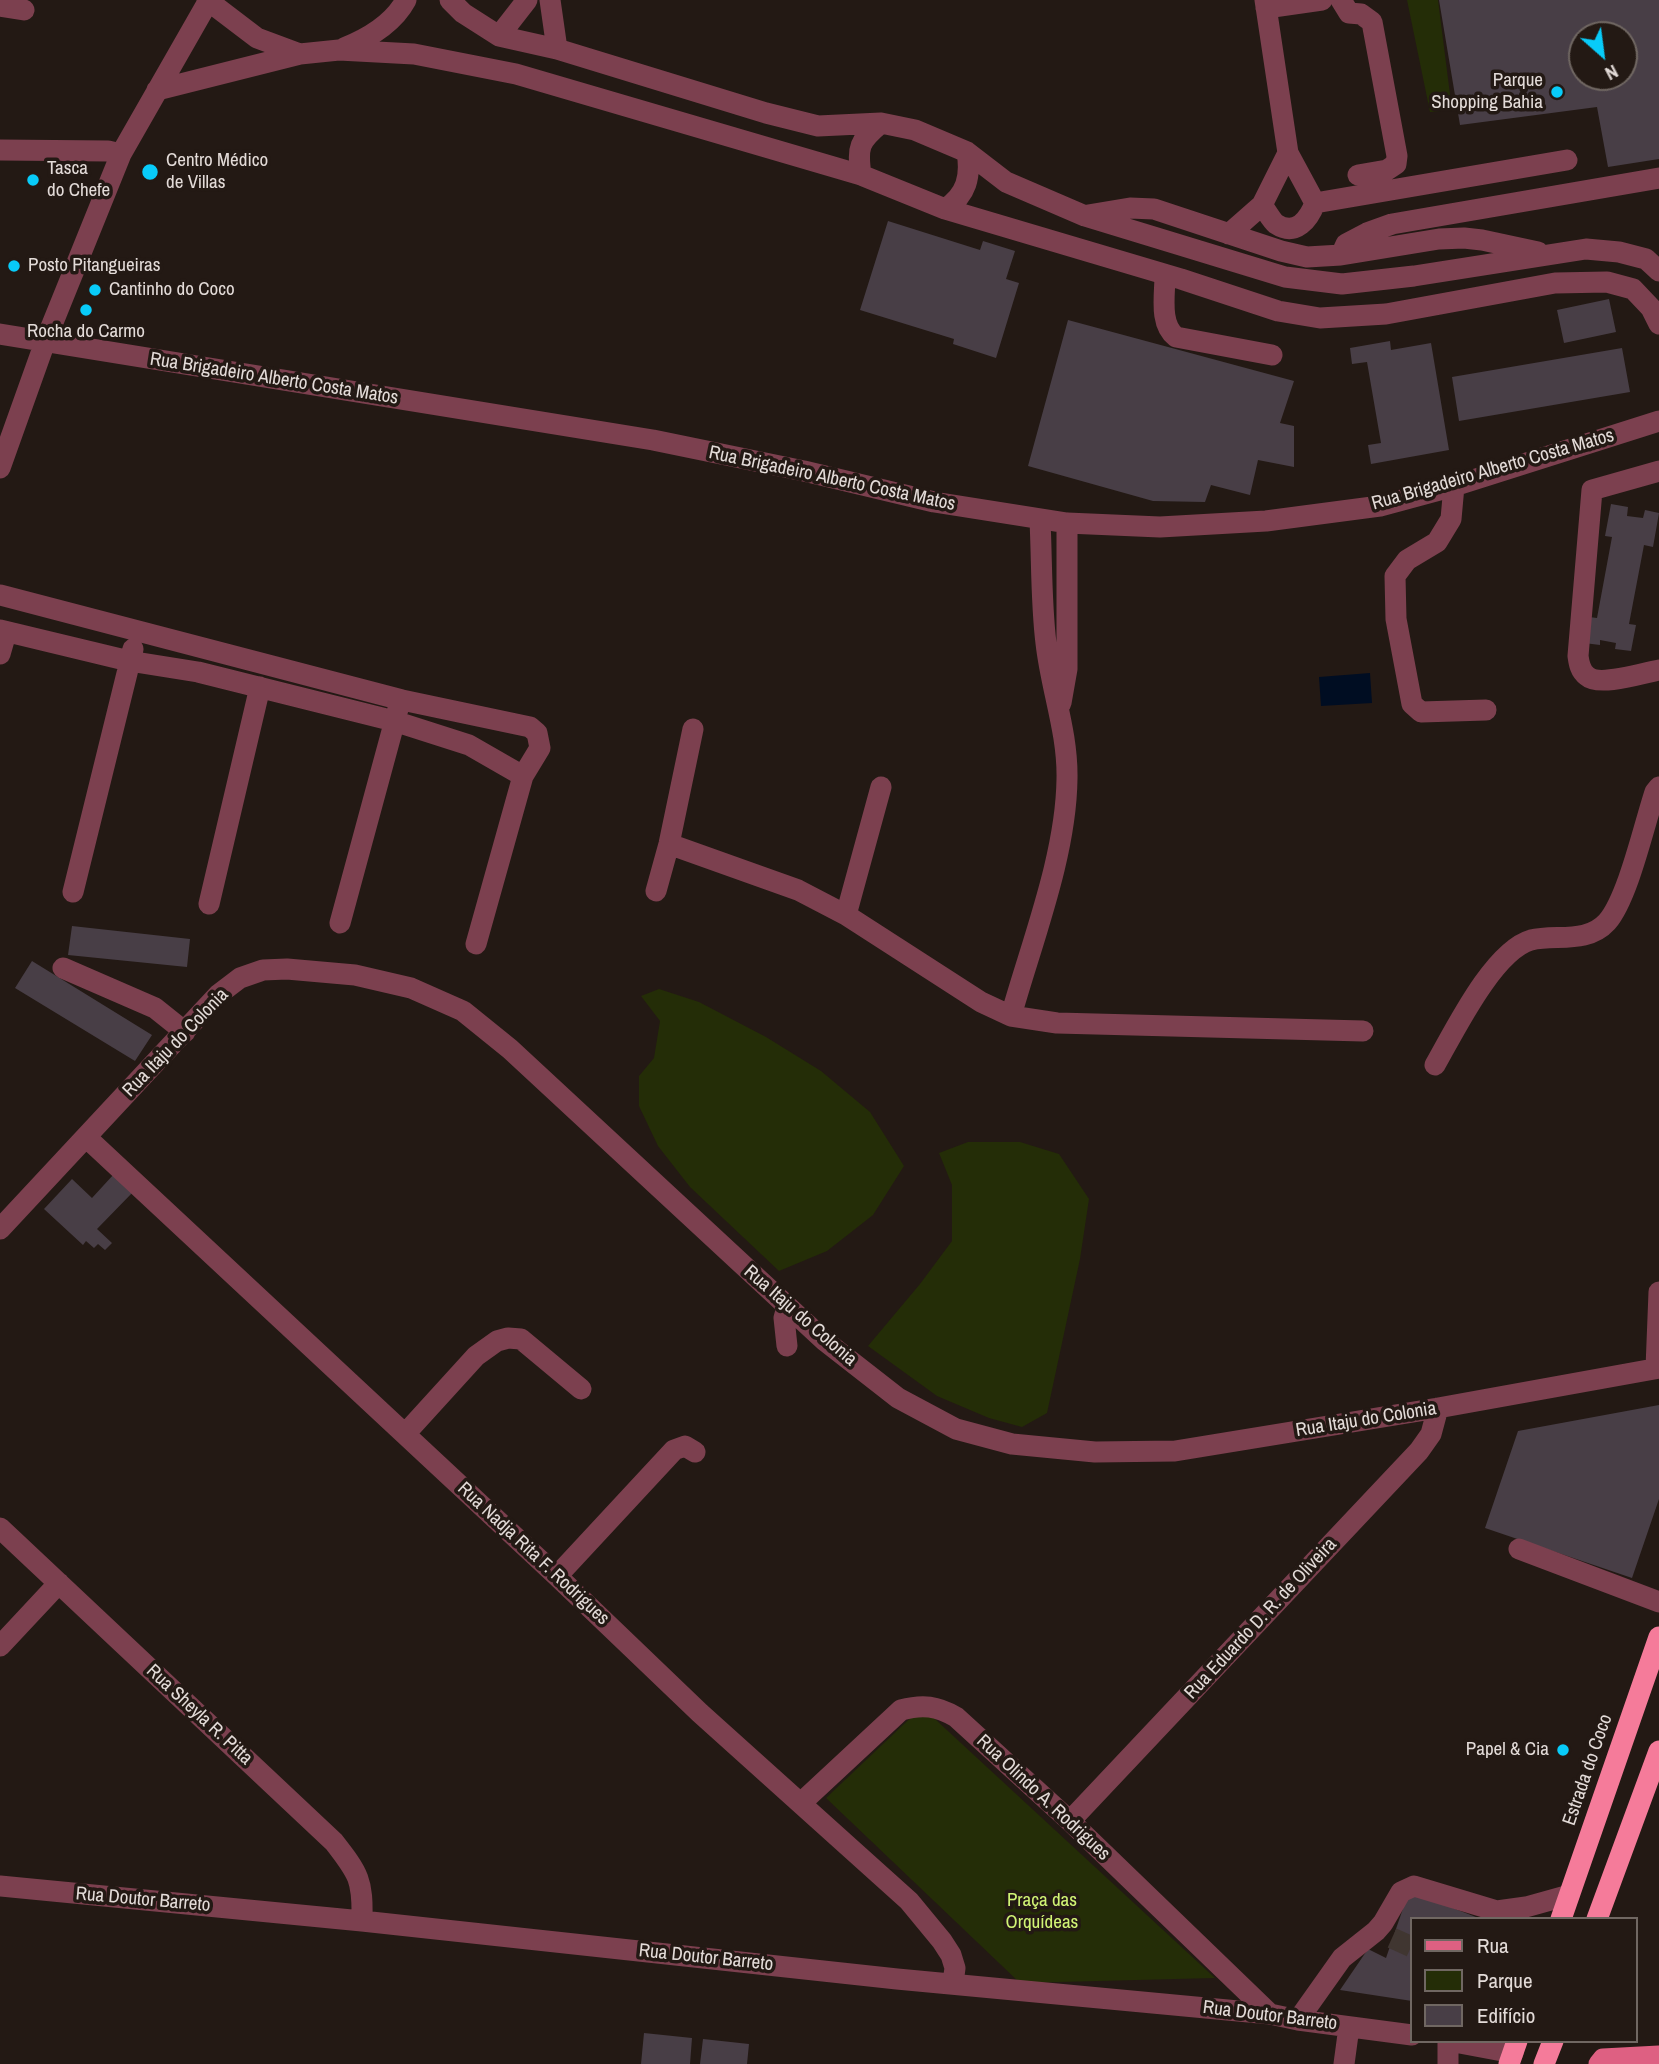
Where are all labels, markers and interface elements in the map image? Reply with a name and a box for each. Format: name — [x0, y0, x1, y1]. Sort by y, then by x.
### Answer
north arrow — [1568, 21, 1638, 91]
text: N — [1601, 59, 1623, 87]
place label: Parque Shopping Bahia — [1431, 70, 1543, 114]
marker: Parque Shopping Bahia — [1549, 84, 1565, 100]
place label: Centro Médico de Villas — [166, 150, 268, 194]
place label: Tasca do Chefe — [47, 158, 110, 202]
marker: Centro Médico de Villas — [140, 162, 160, 182]
marker: Tasca do Chefe — [25, 172, 41, 188]
place label: Posto Pitangueiras — [28, 255, 161, 277]
marker: Posto Pitangueiras — [6, 258, 22, 274]
place label: Cantinho do Coco — [109, 279, 235, 301]
marker: Cantinho do Coco — [87, 282, 103, 298]
marker: Rocha do Carmo — [78, 302, 94, 318]
place label: Rocha do Carmo — [27, 321, 145, 343]
street label: Rua Brigadeiro Alberto Costa Matos — [148, 348, 400, 410]
street label: Rua Brigadeiro Alberto Costa Matos — [1369, 424, 1617, 516]
street label: Rua Brigadeiro Alberto Costa Matos — [707, 442, 957, 516]
street label: Rua Itaju do Colonia — [118, 984, 234, 1102]
street label: Rua Itaju do Colonia — [739, 1261, 861, 1371]
street label: Rua Itaju do Colonia — [1294, 1398, 1438, 1442]
street label: Rua Nadja Rita F. Rodrigues — [452, 1478, 614, 1630]
street label: Rua Eduardo D. R. de Oliveira — [1180, 1534, 1342, 1704]
street label: Rua Sheyla R. Pitta — [141, 1660, 257, 1770]
street label: Estrada do Coco — [1558, 1711, 1618, 1829]
street label: Rua Olindo A. Rodrigues — [972, 1730, 1114, 1866]
place label: Papel & Cia — [1466, 1739, 1549, 1761]
marker: Papel & Cia — [1555, 1742, 1571, 1758]
street label: Rua Doutor Barreto — [75, 1883, 211, 1917]
park label: Praça das Orquídeas — [1006, 1890, 1078, 1934]
legend — [1410, 1917, 1638, 2043]
text: Rua — [1477, 1931, 1509, 1960]
street label: Rua Doutor Barreto — [638, 1940, 774, 1976]
text: Parque — [1477, 1966, 1533, 1995]
street label: Rua Doutor Barreto — [1202, 1996, 1338, 2036]
text: Edifício — [1477, 2001, 1535, 2030]

